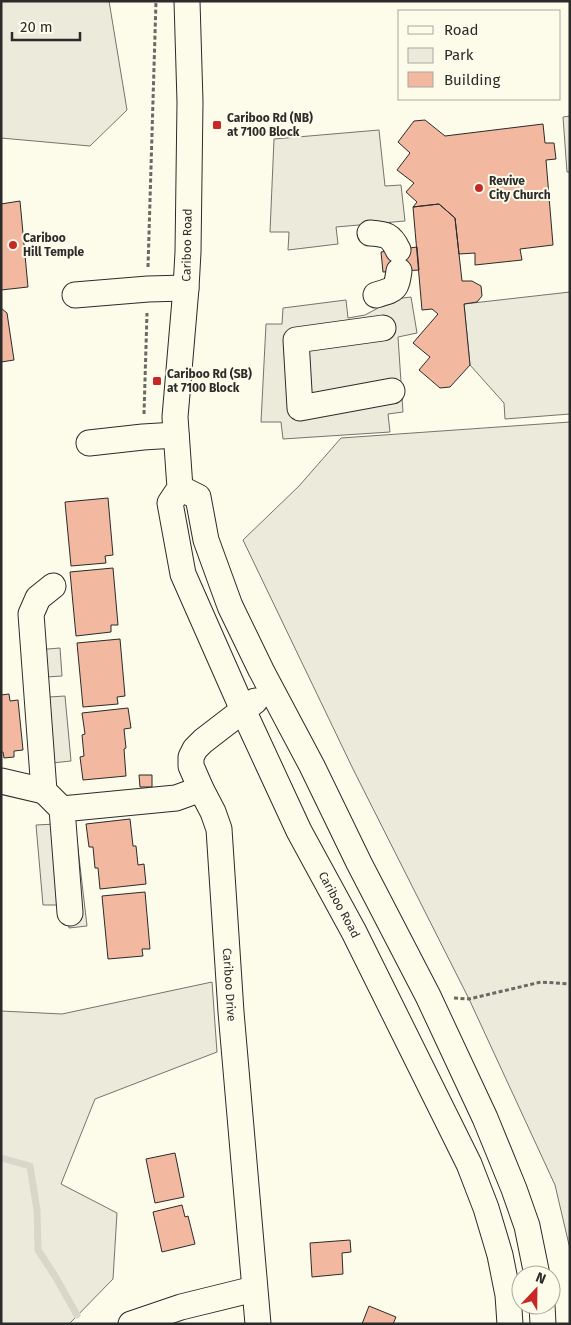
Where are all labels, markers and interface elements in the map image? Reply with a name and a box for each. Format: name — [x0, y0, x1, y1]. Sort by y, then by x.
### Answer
scale bar — [12, 10, 80, 42]
legend — [398, 10, 561, 100]
text: 20 m — [20, 18, 53, 36]
text: Road — [444, 21, 479, 39]
text: Park — [444, 46, 474, 64]
text: Building — [444, 71, 500, 89]
place label: Cariboo Rd (NB) at 7100 Block — [227, 111, 313, 139]
marker: Cariboo Rd (NB) at 7100 Block — [211, 119, 223, 131]
place label: Revive City Church — [489, 174, 551, 202]
marker: Revive City Church — [473, 182, 485, 194]
street label: Cariboo Road — [179, 208, 195, 282]
place label: Cariboo Hill Temple — [23, 231, 85, 259]
marker: Cariboo Hill Temple — [7, 239, 19, 251]
place label: Cariboo Rd (SB) at 7100 Block — [167, 367, 252, 395]
marker: Cariboo Rd (SB) at 7100 Block — [151, 375, 163, 387]
street label: Cariboo Road — [316, 869, 363, 940]
street label: Cariboo Drive — [220, 948, 239, 1022]
north arrow — [511, 1265, 561, 1315]
text: N — [533, 1269, 548, 1288]

